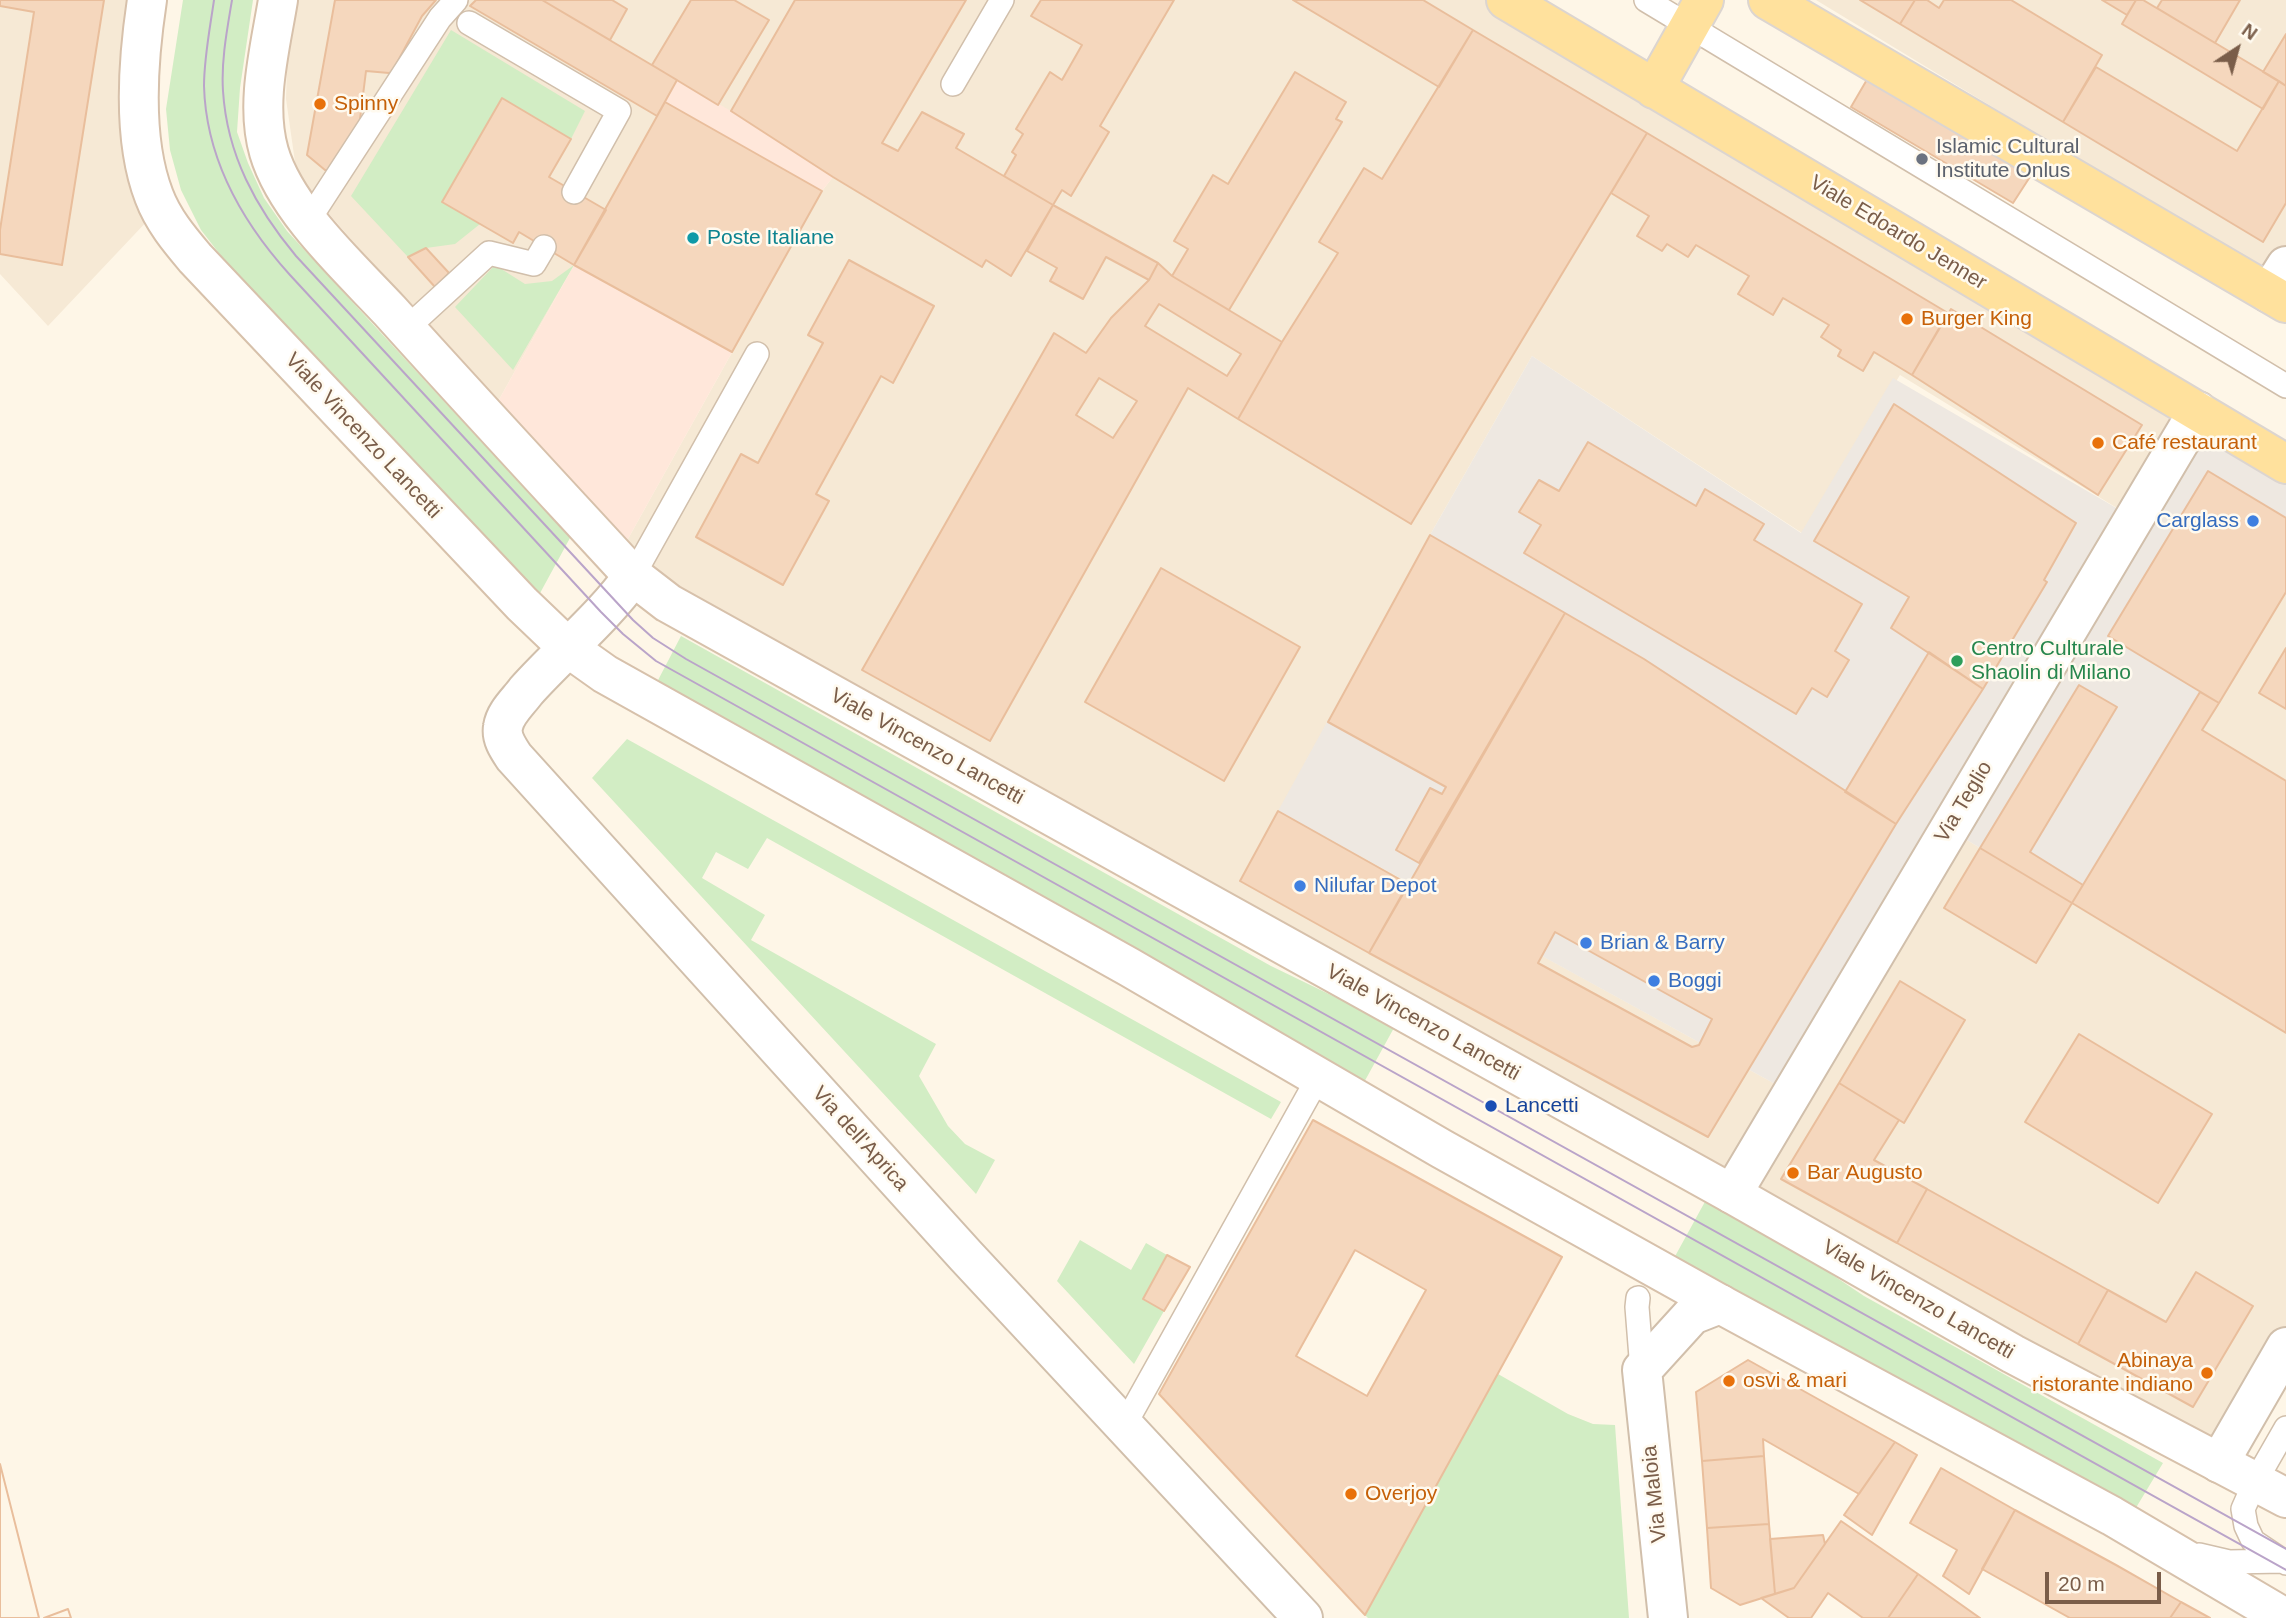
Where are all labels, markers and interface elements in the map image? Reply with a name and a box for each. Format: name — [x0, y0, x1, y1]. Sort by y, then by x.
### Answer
north arrow — [2202, 14, 2272, 84]
text: N — [2238, 19, 2261, 44]
place label: Spinny — [334, 91, 398, 117]
marker: Spinny — [312, 96, 328, 112]
place label: Islamic Cultural Institute Onlus — [1936, 134, 2080, 184]
marker: Islamic Cultural Institute Onlus — [1914, 151, 1930, 167]
street label: Viale Edoardo Jenner — [1805, 170, 1991, 296]
place label: Poste Italiane — [707, 225, 834, 251]
marker: Poste Italiane — [685, 230, 701, 246]
place label: Burger King — [1921, 306, 2032, 332]
marker: Burger King — [1899, 311, 1915, 327]
street label: Viale Vincenzo Lancetti — [280, 348, 446, 524]
place label: Café restaurant — [2112, 430, 2257, 456]
marker: Café restaurant — [2090, 435, 2106, 451]
place label: Carglass — [2156, 508, 2239, 534]
marker: Carglass — [2245, 513, 2261, 529]
place label: Centro Culturale Shaolin di Milano — [1971, 636, 2131, 686]
marker: Centro Culturale Shaolin di Milano — [1949, 653, 1965, 669]
street label: Viale Vincenzo Lancetti — [826, 683, 1028, 811]
street label: Via Teglio — [1930, 757, 1998, 847]
place label: Nilufar Depot — [1314, 873, 1437, 899]
marker: Nilufar Depot — [1292, 878, 1308, 894]
place label: Brian & Barry — [1600, 930, 1725, 956]
marker: Brian & Barry — [1578, 935, 1594, 951]
street label: Viale Vincenzo Lancetti — [1322, 959, 1524, 1087]
place label: Boggi — [1668, 968, 1722, 994]
marker: Boggi — [1646, 973, 1662, 989]
street label: Via dell'Aprica — [806, 1082, 914, 1196]
place label: Lancetti — [1505, 1093, 1579, 1119]
marker: Lancetti — [1483, 1098, 1499, 1114]
place label: Bar Augusto — [1807, 1160, 1923, 1186]
marker: Bar Augusto — [1785, 1165, 1801, 1181]
street label: Viale Vincenzo Lancetti — [1817, 1235, 2019, 1365]
place label: Abinaya ristorante indiano — [2032, 1348, 2193, 1398]
marker: Abinaya ristorante indiano — [2199, 1365, 2215, 1381]
place label: osvi & mari — [1743, 1368, 1847, 1394]
marker: osvi & mari — [1721, 1373, 1737, 1389]
street label: Via Maloia — [1637, 1444, 1673, 1544]
place label: Overjoy — [1365, 1481, 1437, 1507]
marker: Overjoy — [1343, 1486, 1359, 1502]
scale bar — [2048, 1558, 2164, 1602]
text: 20 m — [2058, 1572, 2105, 1595]

